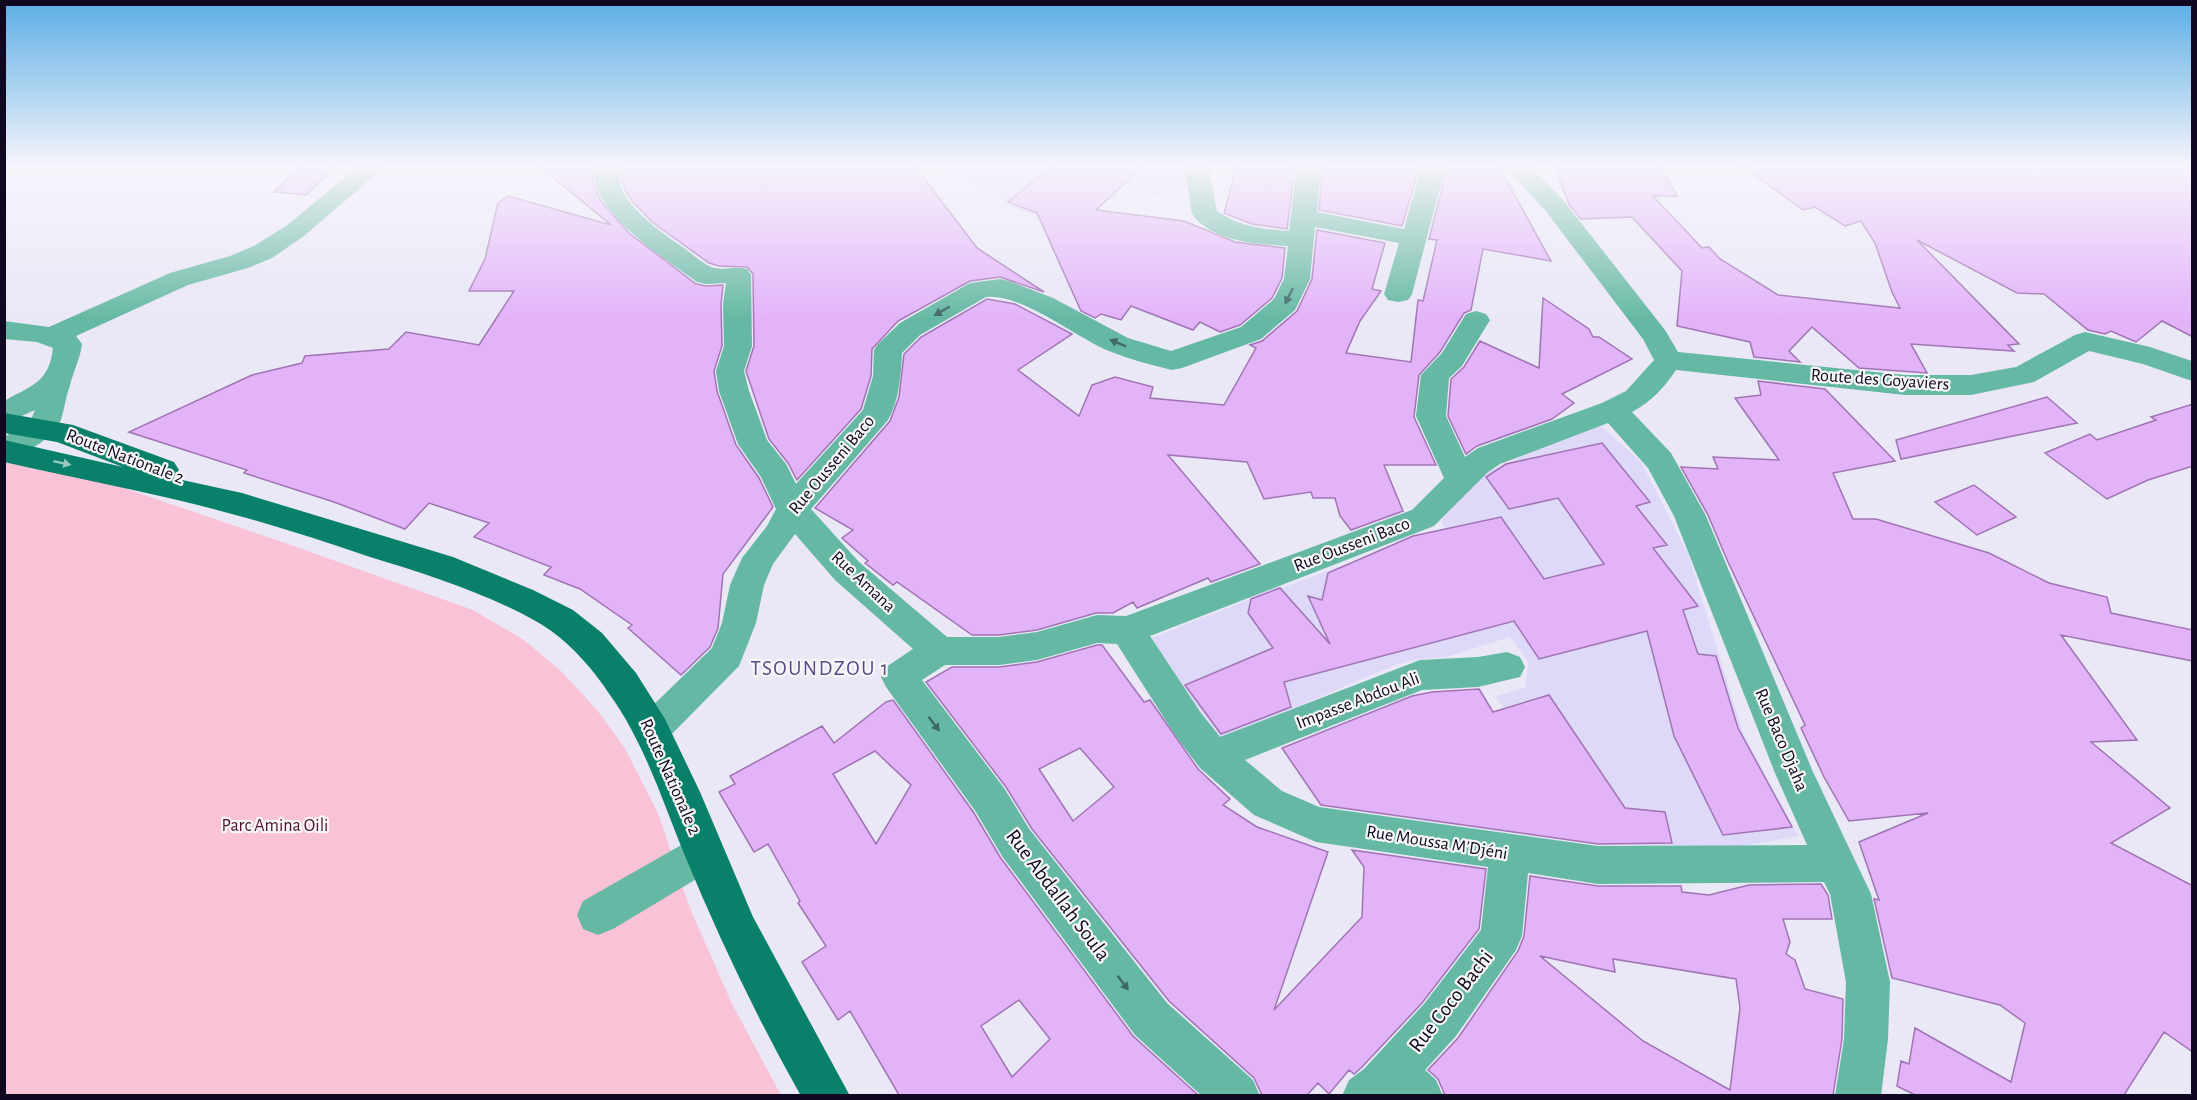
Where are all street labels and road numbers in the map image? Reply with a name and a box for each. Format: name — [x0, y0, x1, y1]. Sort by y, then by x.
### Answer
street label: Route des Goyaviers — [1810, 366, 1950, 394]
street label: Rue Ousseni Baco — [786, 412, 878, 518]
street label: Route Nationale 2 — [64, 426, 186, 488]
street label: Rue Ousseni Baco — [1292, 515, 1413, 575]
street label: Rue Amana — [827, 548, 899, 616]
street label: Impasse Abdou Ali — [1294, 669, 1422, 733]
street label: Rue Baco Djaha — [1751, 686, 1811, 794]
street label: Route Nationale 2 — [636, 716, 704, 838]
street label: Rue Moussa M’Djéni — [1365, 823, 1509, 863]
street label: Rue Abdallah Soula — [1002, 825, 1114, 965]
street label: Rue Coco Bachi — [1405, 946, 1497, 1056]

